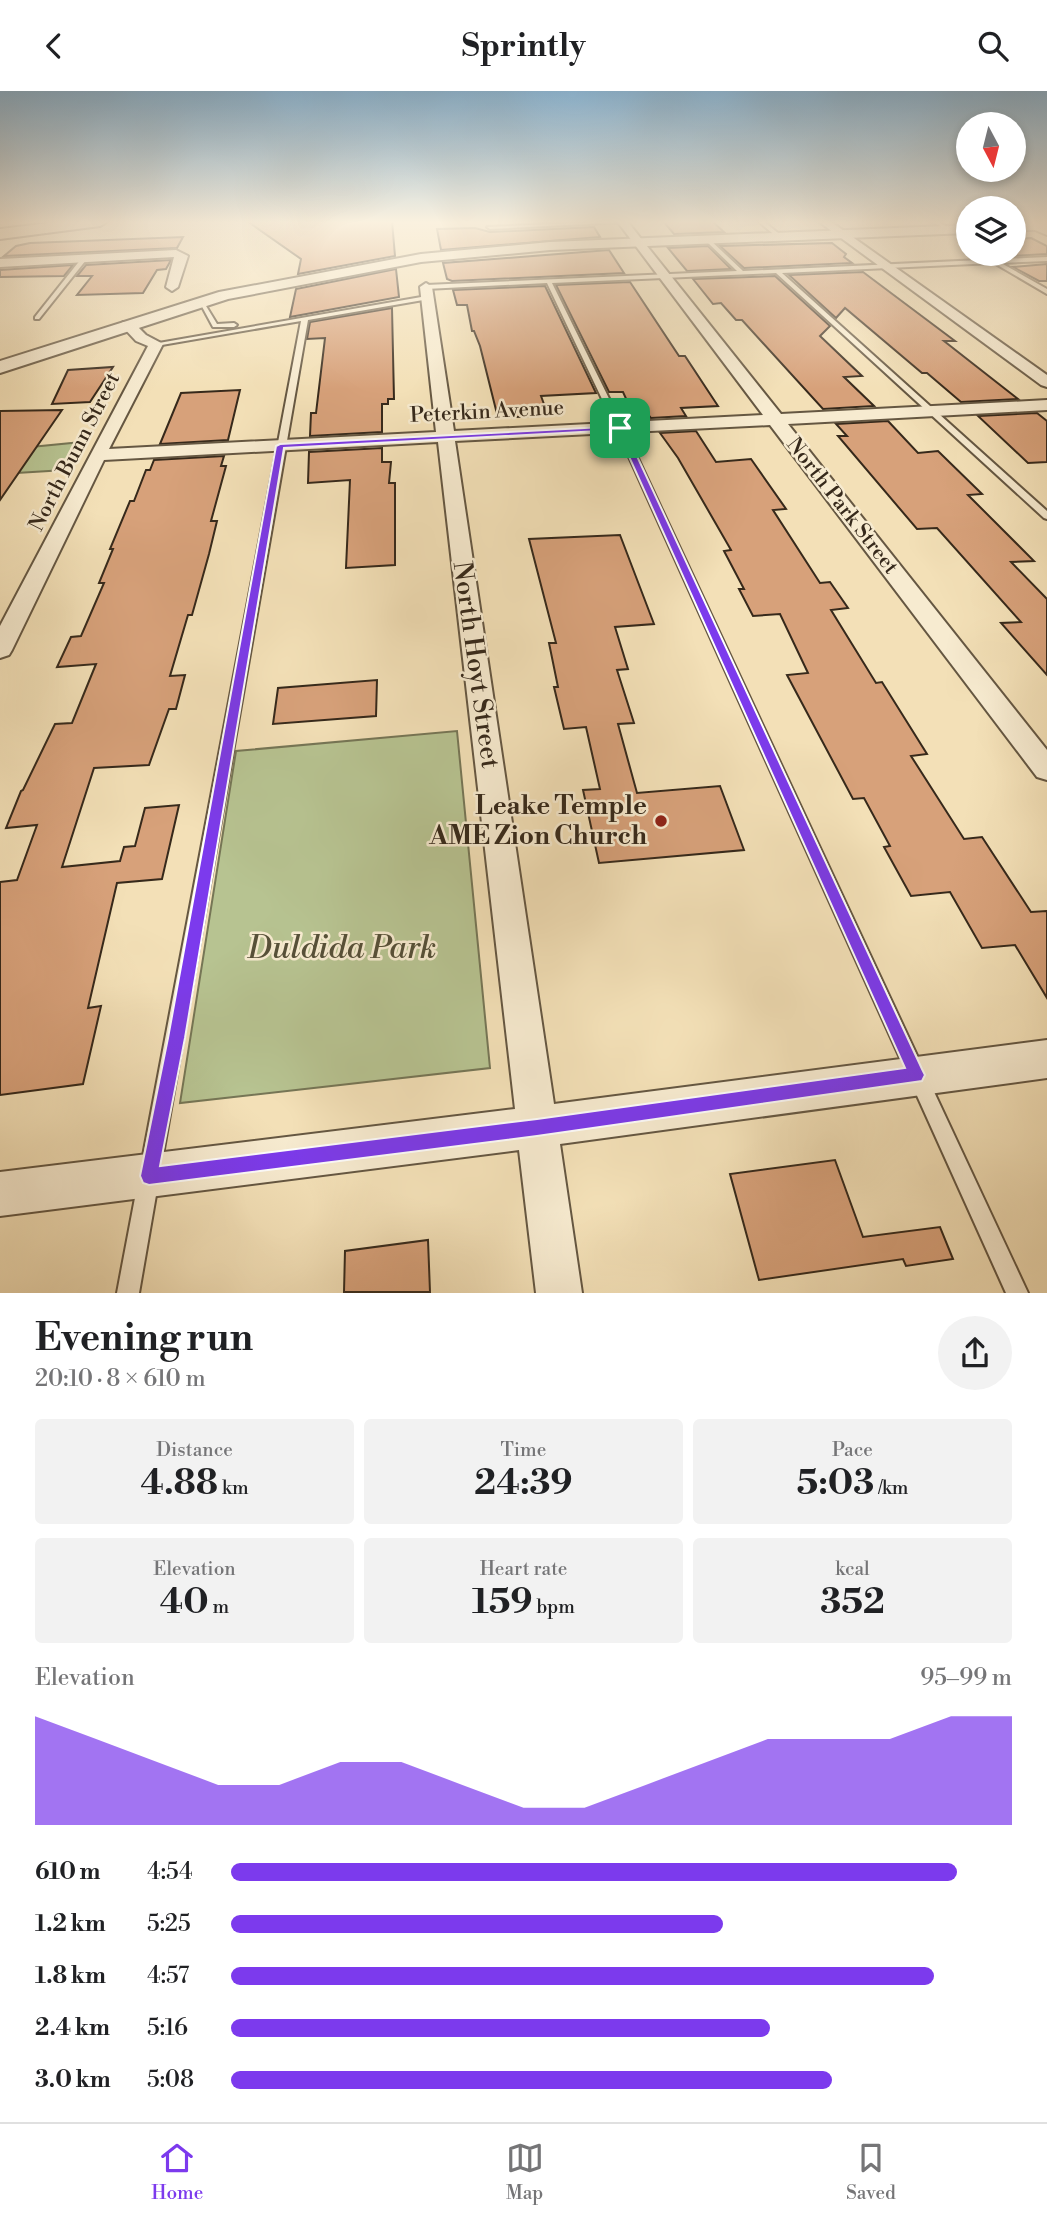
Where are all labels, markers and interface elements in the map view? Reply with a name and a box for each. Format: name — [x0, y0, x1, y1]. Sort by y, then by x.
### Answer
text: Sprintly — [462, 26, 585, 66]
icon: back — [35, 27, 73, 65]
icon: search — [974, 27, 1012, 65]
north arrow — [956, 112, 1026, 182]
map controls — [956, 112, 1026, 266]
button: layers — [956, 196, 1026, 266]
street label: North Bunn Street — [24, 368, 126, 536]
street label: Peterkin Avenue — [409, 395, 565, 429]
pin — [590, 398, 650, 458]
icon: arrive — [601, 409, 639, 447]
street label: North Park Street — [781, 432, 904, 580]
street label: North Hoyt Street — [446, 559, 506, 771]
place label: Leake Temple AME Zion Church — [428, 790, 647, 852]
marker: Leake Temple AME Zion Church — [653, 813, 669, 829]
park label: Duldida Park — [247, 928, 436, 968]
text: Evening run — [35, 1315, 253, 1362]
button: share — [938, 1316, 1012, 1390]
text: 20:10 · 8 × 610 m — [35, 1365, 206, 1393]
text: Distance — [156, 1438, 233, 1462]
text: Time — [501, 1438, 546, 1462]
text: Pace — [832, 1438, 873, 1462]
text: 4.88 — [140, 1462, 218, 1505]
text: 24:39 — [474, 1462, 573, 1505]
text: 5:03 — [797, 1462, 874, 1505]
text: km — [218, 1476, 249, 1500]
text: /km — [874, 1476, 908, 1500]
text: Elevation — [153, 1557, 236, 1581]
text: Heart rate — [480, 1557, 567, 1581]
text: kcal — [835, 1557, 870, 1581]
text: 40 — [160, 1581, 209, 1624]
text: 159 — [472, 1581, 533, 1624]
text: 352 — [820, 1581, 885, 1624]
text: m — [209, 1595, 229, 1619]
text: bpm — [533, 1595, 575, 1619]
text: Elevation — [35, 1664, 135, 1692]
text: 95–99 m — [920, 1664, 1012, 1692]
text: 610 m — [35, 1858, 100, 1886]
text: 4:54 — [147, 1858, 193, 1886]
text: 1.2 km — [35, 1910, 106, 1938]
text: 5:25 — [147, 1910, 191, 1938]
text: 1.8 km — [35, 1962, 106, 1990]
text: 4:57 — [147, 1962, 189, 1990]
text: 2.4 km — [35, 2014, 110, 2042]
text: 5:16 — [147, 2014, 188, 2042]
text: 3.0 km — [35, 2066, 111, 2094]
text: 5:08 — [147, 2066, 194, 2094]
tab: Home — [151, 2139, 203, 2205]
tab: Map — [506, 2139, 544, 2205]
tab: Saved — [846, 2139, 896, 2205]

